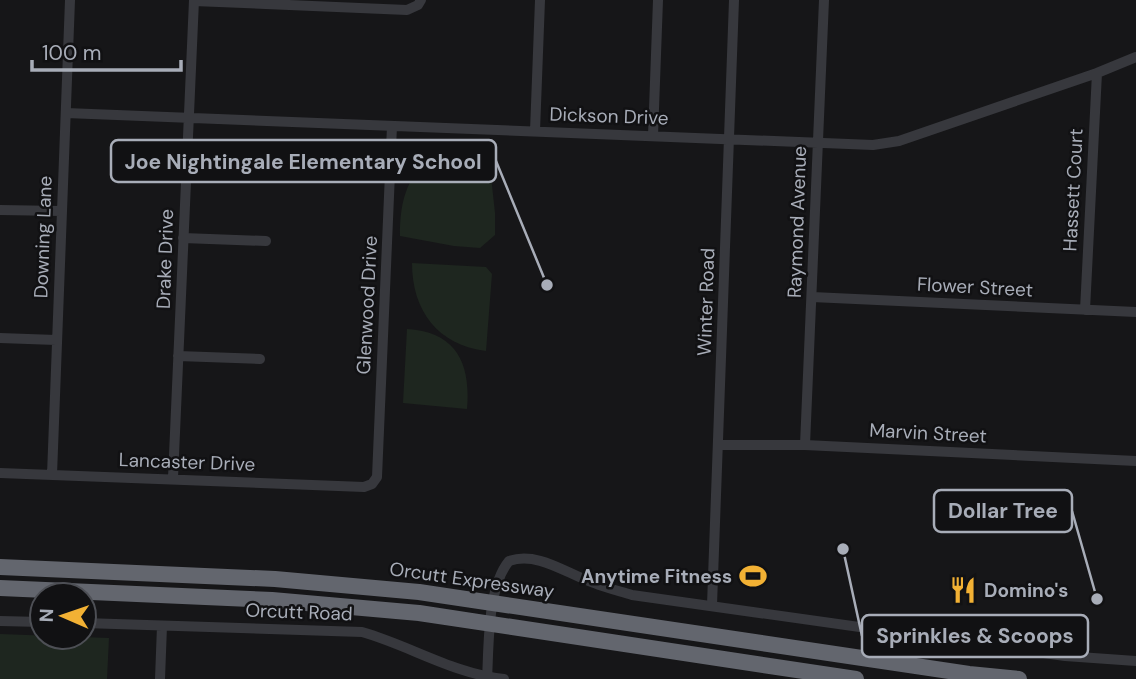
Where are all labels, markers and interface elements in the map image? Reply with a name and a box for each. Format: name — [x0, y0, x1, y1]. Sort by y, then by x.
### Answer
scale bar — [32, 28, 180, 72]
text: 100 m — [42, 39, 102, 67]
street label: Dickson Drive — [549, 101, 669, 131]
street label: Hassett Court — [1057, 128, 1089, 252]
callout: Joe Nightingale Elementary School — [111, 140, 496, 182]
street label: Raymond Avenue — [782, 145, 812, 299]
text: Joe Nightingale Elementary School — [124, 148, 482, 176]
street label: Downing Lane — [28, 175, 58, 299]
street label: Drake Drive — [151, 209, 179, 309]
street label: Glenwood Drive — [351, 235, 383, 375]
street label: Winter Road — [692, 248, 720, 356]
street label: Flower Street — [916, 271, 1034, 303]
street label: Marvin Street — [869, 417, 987, 449]
street label: Lancaster Drive — [118, 447, 256, 477]
callout: Dollar Tree — [934, 490, 1072, 532]
text: Dollar Tree — [948, 497, 1058, 525]
street label: Orcutt Expressway — [388, 556, 556, 604]
sports icon: Anytime Fitness — [738, 561, 768, 591]
place label: Anytime Fitness — [581, 564, 732, 589]
restaurant icon: Domino's — [948, 575, 978, 605]
place label: Domino's — [984, 578, 1068, 603]
north arrow — [28, 581, 98, 651]
street label: Orcutt Road — [245, 598, 353, 626]
text: N — [34, 608, 59, 623]
callout: Sprinkles & Scoops — [862, 615, 1088, 657]
text: Sprinkles & Scoops — [876, 622, 1074, 650]

